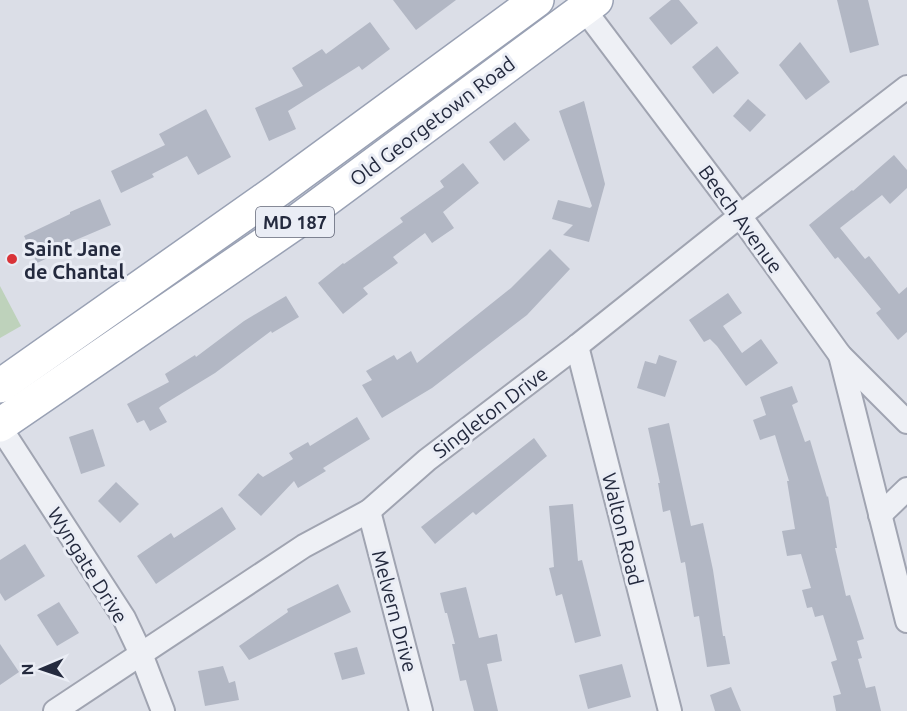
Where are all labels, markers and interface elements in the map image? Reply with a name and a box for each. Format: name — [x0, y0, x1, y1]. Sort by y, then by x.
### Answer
street label: Old Georgetown Road — [345, 52, 519, 190]
street label: Beech Avenue — [694, 161, 788, 277]
road number: MD 187 — [256, 207, 334, 237]
place label: Saint Jane de Chantal — [24, 237, 125, 283]
marker: Saint Jane de Chantal — [5, 252, 19, 266]
street label: Singleton Drive — [428, 361, 552, 463]
street label: Walton Road — [598, 470, 648, 588]
street label: Wyngate Drive — [43, 503, 133, 627]
street label: Melvern Drive — [368, 548, 422, 674]
north arrow — [12, 639, 72, 699]
text: N — [18, 663, 36, 676]

